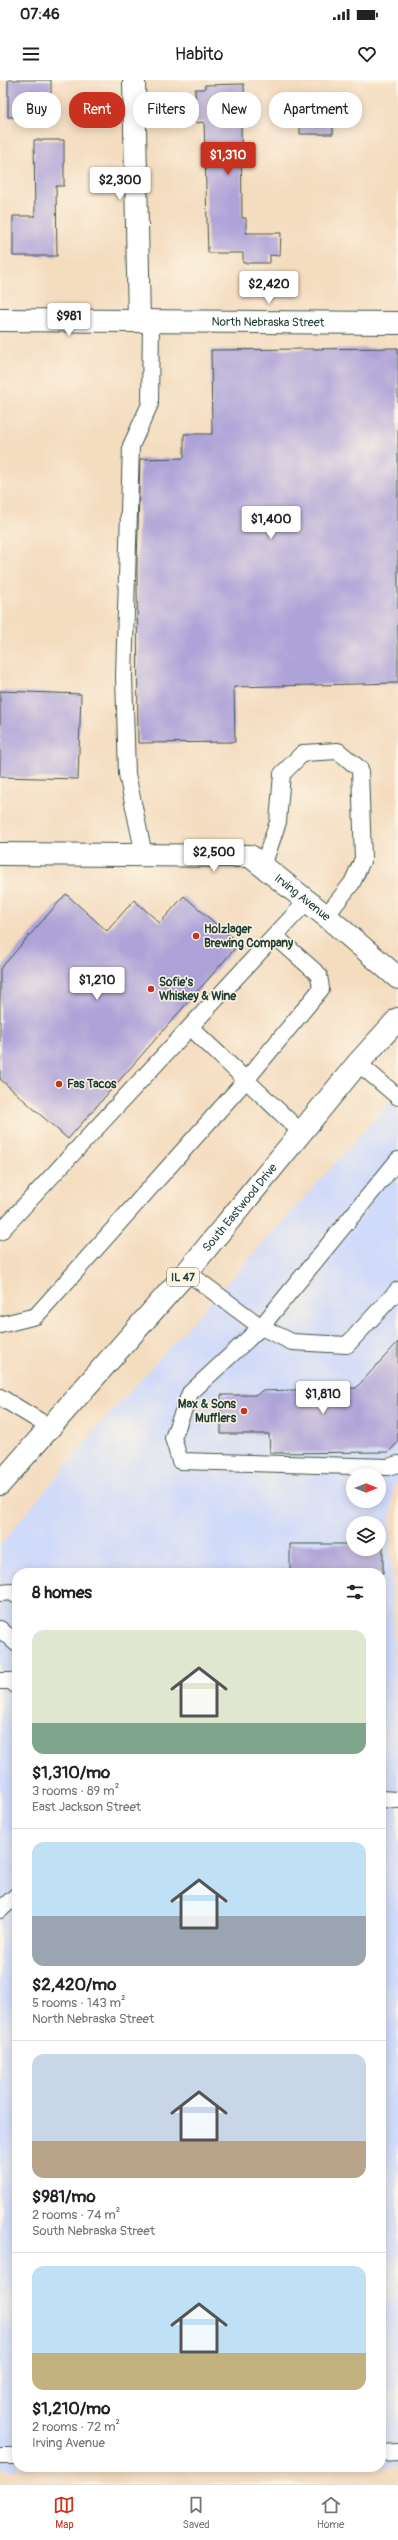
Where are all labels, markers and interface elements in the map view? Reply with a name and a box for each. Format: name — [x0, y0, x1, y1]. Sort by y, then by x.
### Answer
text: 07:46 — [20, 5, 60, 24]
icon: menu — [20, 43, 42, 65]
text: Habito — [175, 43, 223, 66]
icon: heart — [356, 43, 378, 65]
chip: Buy — [12, 92, 61, 128]
chip: Rent — [69, 92, 125, 128]
chip: Filters — [133, 92, 199, 128]
chip: New — [207, 92, 261, 128]
chip: Apartment — [269, 92, 362, 128]
pin: $1,310 — [195, 142, 261, 176]
text: $1,310 — [210, 147, 246, 163]
pin: $2,300 — [87, 167, 153, 201]
text: $2,300 — [99, 172, 141, 188]
pin: $2,420 — [236, 271, 302, 305]
text: $2,420 — [248, 276, 290, 292]
pin: $981 — [45, 303, 93, 337]
text: $981 — [56, 308, 82, 324]
street label: North Nebraska Street — [211, 315, 325, 330]
pin: $1,400 — [238, 506, 304, 540]
text: $1,400 — [251, 511, 291, 527]
pin: $2,500 — [181, 839, 247, 873]
text: $2,500 — [193, 844, 235, 860]
street label: Irving Avenue — [271, 871, 334, 925]
place label: Holzlager Brewing Company — [204, 922, 294, 951]
marker: Holzlager Brewing Company — [191, 931, 201, 941]
pin: $1,210 — [64, 967, 130, 1001]
text: $1,210 — [79, 972, 115, 988]
place label: Sofie's Whiskey & Wine — [159, 975, 237, 1004]
marker: Sofie's Whiskey & Wine — [146, 984, 156, 994]
place label: Fas Tacos — [67, 1077, 117, 1092]
marker: Fas Tacos — [54, 1079, 64, 1089]
street label: South Eastwood Drive — [200, 1161, 281, 1255]
road number: IL 47 — [167, 1268, 199, 1286]
pin: $1,810 — [290, 1381, 356, 1415]
text: $1,810 — [305, 1386, 341, 1402]
place label: Max & Sons Mufflers — [178, 1397, 237, 1426]
marker: Max & Sons Mufflers — [239, 1406, 249, 1416]
north arrow — [346, 1468, 386, 1508]
map controls — [346, 1468, 386, 1556]
button: layers — [346, 1516, 386, 1556]
icon: filters — [344, 1581, 366, 1603]
text: 8 homes — [32, 1582, 92, 1603]
icon: home — [163, 1656, 235, 1728]
text: $1,310/mo — [32, 1762, 110, 1783]
text: 3 rooms · 89 m² — [32, 1783, 119, 1799]
text: East Jackson Street — [32, 1799, 141, 1815]
icon: home — [163, 1868, 235, 1940]
text: $2,420/mo — [32, 1974, 116, 1995]
text: 5 rooms · 143 m² — [32, 1995, 126, 2011]
text: North Nebraska Street — [32, 2011, 154, 2027]
icon: home — [163, 2080, 235, 2152]
text: $981/mo — [32, 2186, 96, 2207]
text: 2 rooms · 74 m² — [32, 2207, 120, 2223]
text: South Nebraska Street — [32, 2223, 155, 2239]
icon: home — [163, 2292, 235, 2364]
text: $1,210/mo — [32, 2398, 110, 2419]
text: 2 rooms · 72 m² — [32, 2419, 120, 2435]
text: Irving Avenue — [32, 2435, 105, 2451]
tab: Map — [53, 2494, 75, 2531]
tab: Saved — [182, 2494, 210, 2531]
tab: Home — [317, 2494, 344, 2531]

